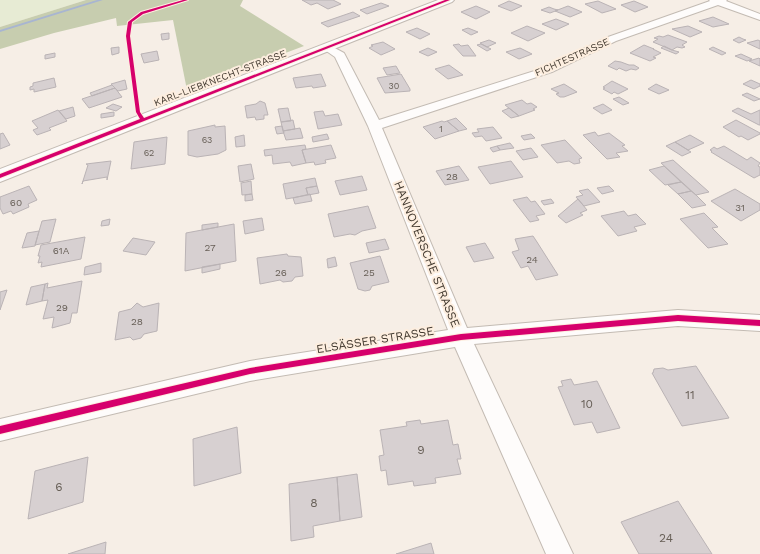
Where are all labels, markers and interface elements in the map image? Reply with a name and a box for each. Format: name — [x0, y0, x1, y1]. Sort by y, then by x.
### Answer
street label: FICHTESTRASSE — [533, 36, 611, 78]
street label: KARL-LIEBKNECHT-STRASSE — [152, 48, 288, 108]
house number: 30 — [389, 81, 400, 91]
house number: 1 — [439, 124, 443, 134]
house number: 63 — [202, 135, 212, 145]
house number: 62 — [144, 148, 154, 158]
house number: 28 — [446, 171, 458, 182]
street label: HANNOVERSCHE STRASSE — [391, 179, 463, 329]
house number: 60 — [10, 197, 22, 208]
house number: 31 — [735, 202, 745, 213]
house number: 27 — [204, 242, 216, 253]
house number: 61A — [53, 245, 70, 256]
house number: 24 — [526, 254, 538, 265]
house number: 26 — [275, 267, 287, 278]
house number: 25 — [363, 267, 375, 278]
house number: 29 — [56, 302, 68, 313]
house number: 28 — [131, 316, 143, 327]
street label: ELSÄSSER STRASSE — [315, 324, 435, 356]
house number: 11 — [685, 388, 695, 402]
house number: 10 — [581, 397, 593, 411]
house number: 9 — [417, 443, 425, 457]
house number: 6 — [55, 480, 63, 494]
house number: 8 — [310, 496, 318, 510]
house number: 24 — [659, 531, 673, 545]

